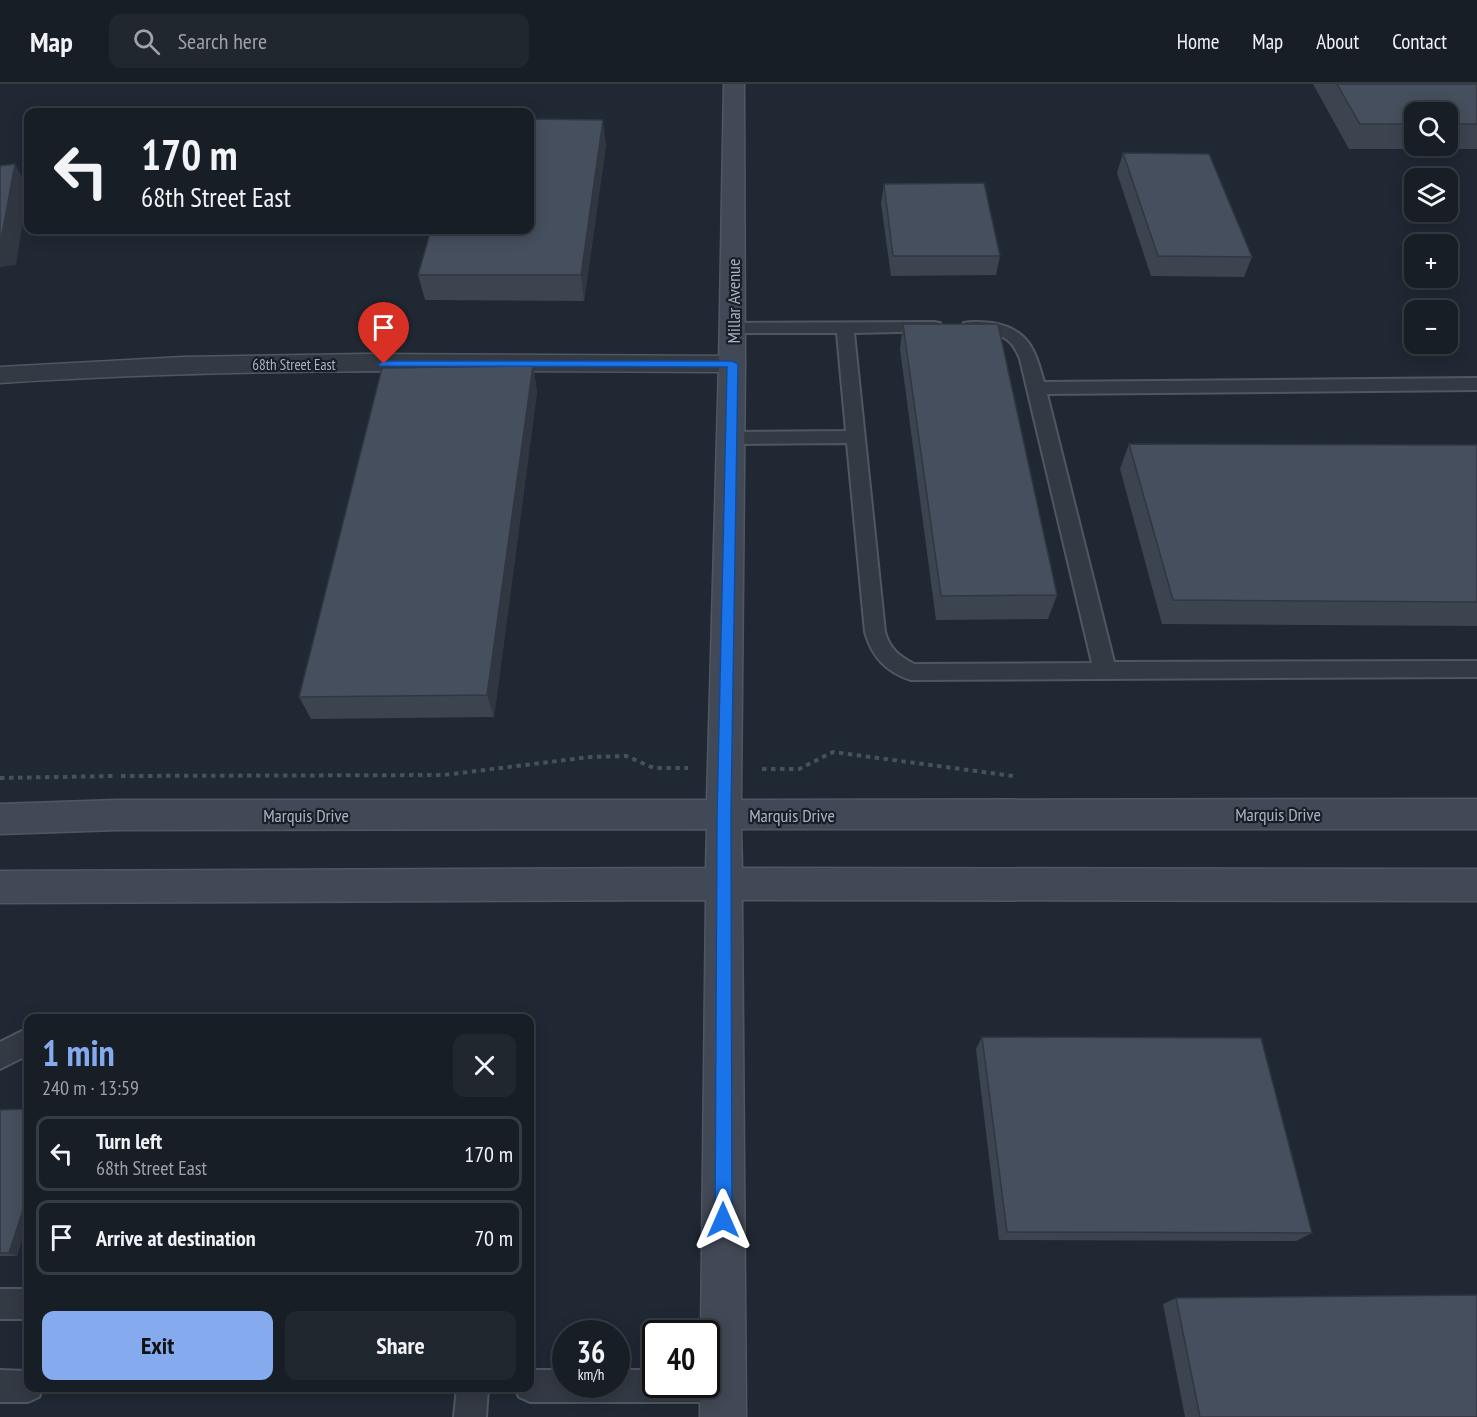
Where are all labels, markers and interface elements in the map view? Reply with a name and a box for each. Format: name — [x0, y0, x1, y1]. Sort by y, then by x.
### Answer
search box — [109, 14, 529, 68]
text: Map — [30, 23, 73, 60]
icon: search — [130, 25, 163, 58]
text: Search here — [178, 27, 267, 55]
text: Home — [1177, 28, 1219, 55]
text: Map — [1252, 28, 1283, 55]
text: About — [1316, 28, 1359, 55]
text: Contact — [1392, 28, 1447, 55]
map controls — [1404, 102, 1458, 354]
button: search — [1404, 102, 1458, 156]
text: 170 m — [141, 127, 238, 182]
icon: left — [42, 132, 120, 210]
button: layers — [1404, 168, 1458, 222]
text: 68th Street East — [141, 180, 291, 214]
button: + — [1404, 234, 1458, 288]
street label: Millar Avenue — [722, 259, 745, 343]
button: − — [1404, 300, 1458, 354]
pin — [358, 302, 409, 364]
icon: arrive — [367, 311, 400, 344]
street label: 68th Street East — [252, 355, 336, 374]
street label: Marquis Drive — [1235, 803, 1321, 826]
street label: Marquis Drive — [263, 804, 349, 827]
street label: Marquis Drive — [749, 804, 835, 827]
text: 1 min — [42, 1029, 115, 1076]
button: close — [453, 1034, 516, 1097]
text: 240 m · 13:59 — [42, 1075, 139, 1101]
text: Turn left — [96, 1127, 162, 1155]
icon: left — [45, 1137, 78, 1170]
text: 170 m — [464, 1140, 513, 1168]
text: 68th Street East — [96, 1155, 207, 1181]
position arrow — [691, 1188, 755, 1252]
icon: arrive — [45, 1221, 78, 1254]
text: Arrive at destination — [96, 1224, 256, 1252]
text: 70 m — [474, 1224, 513, 1252]
button: Exit — [42, 1311, 273, 1380]
button: Share — [285, 1311, 516, 1380]
speed limit sign: 40 — [642, 1320, 720, 1398]
text: 36 — [577, 1332, 605, 1371]
text: km/h — [578, 1365, 604, 1384]

